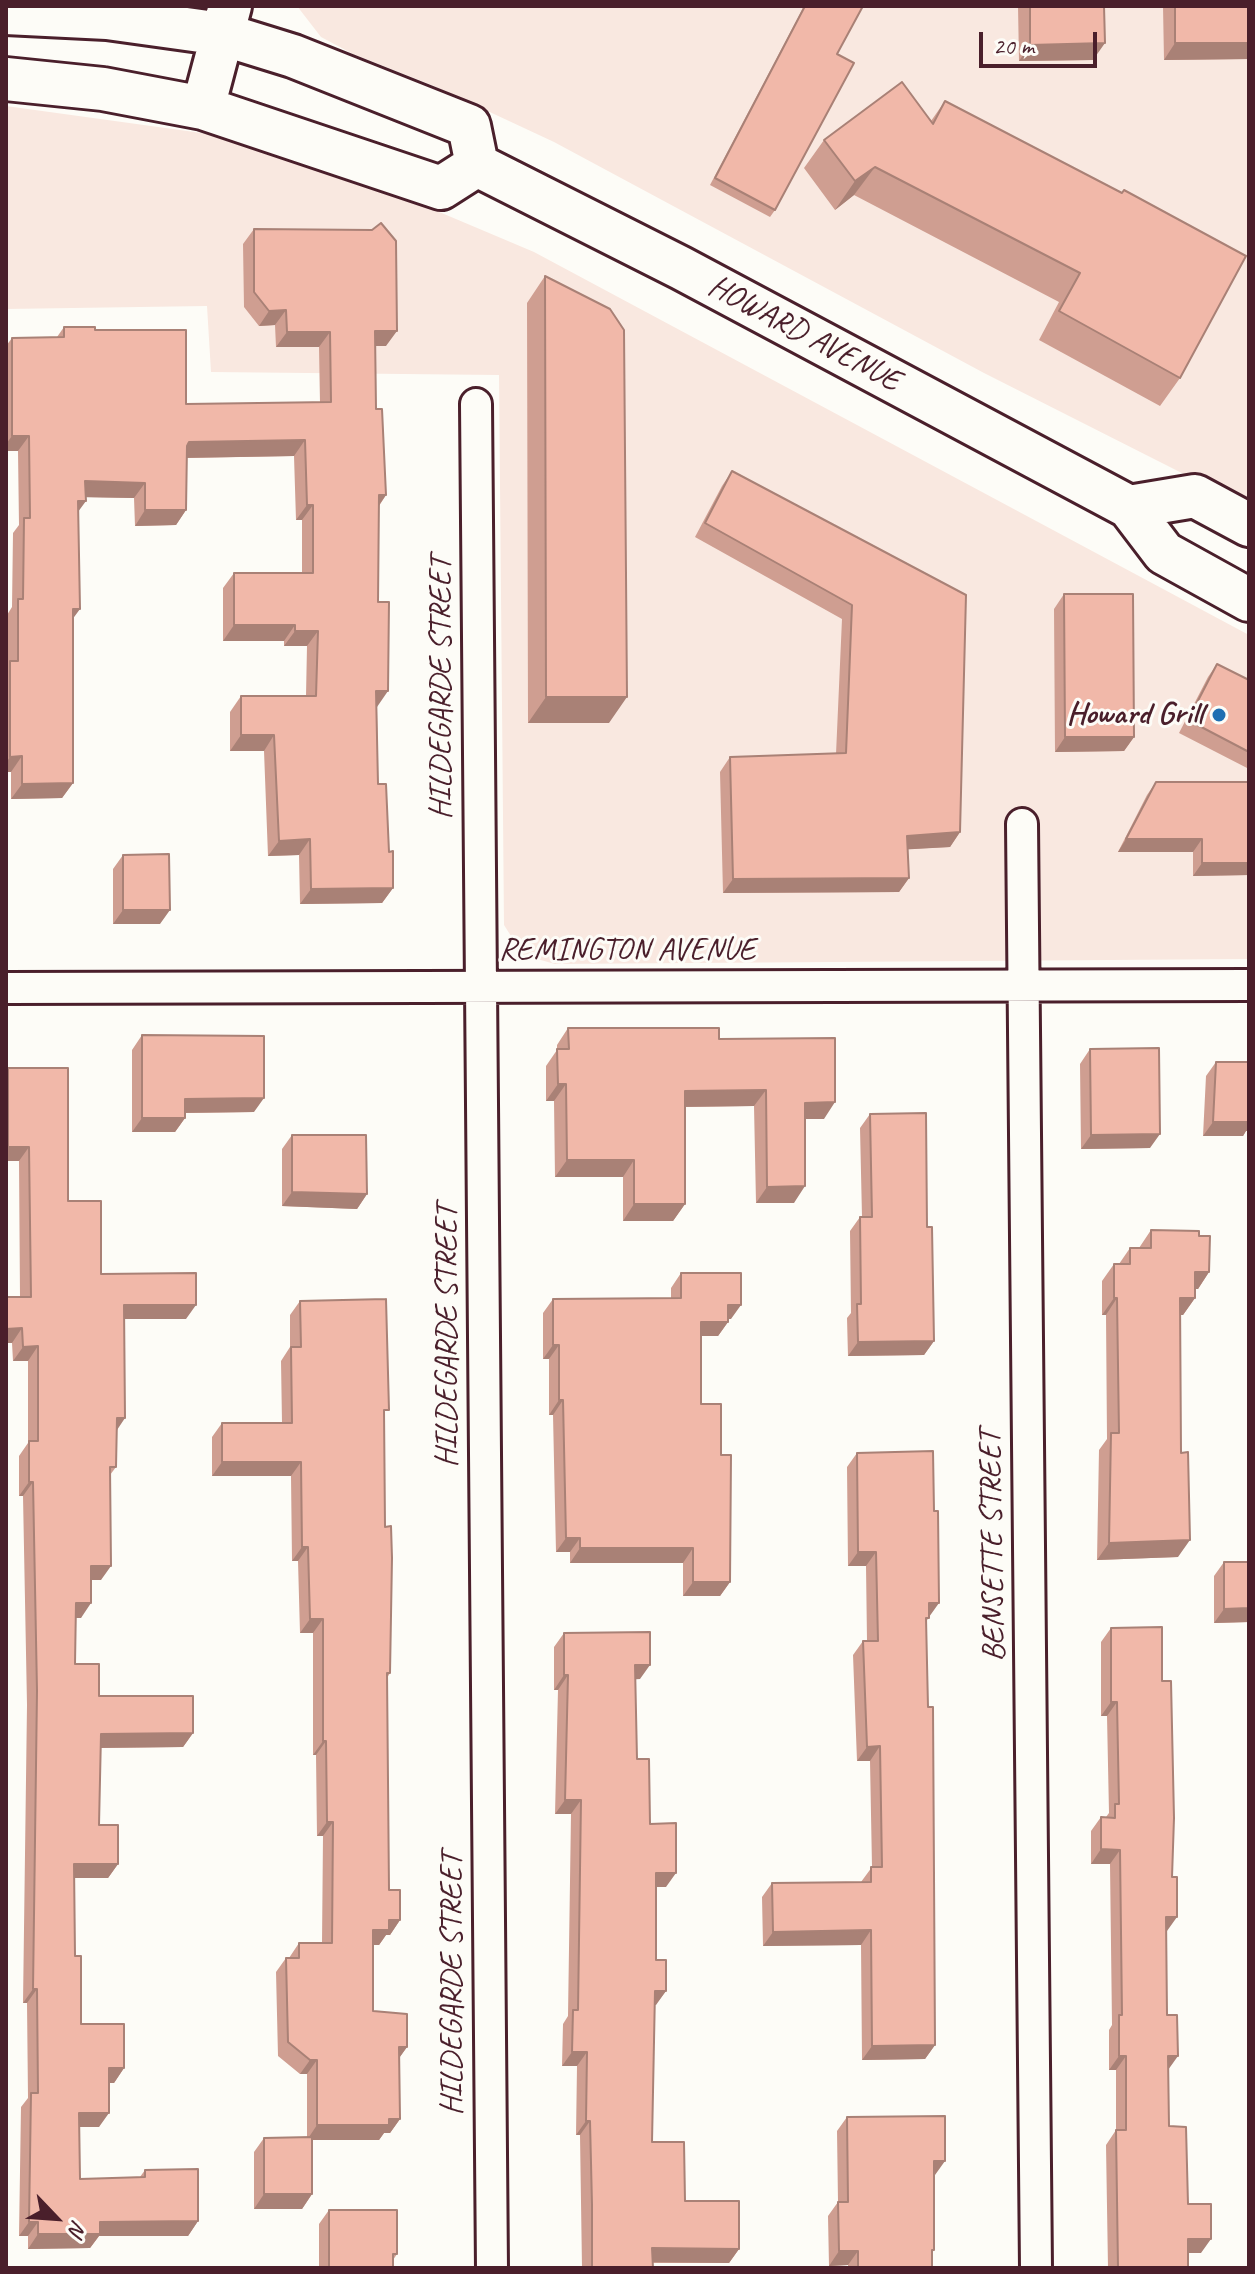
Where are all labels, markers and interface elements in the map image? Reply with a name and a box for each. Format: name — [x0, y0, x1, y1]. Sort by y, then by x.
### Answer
scale bar — [983, 16, 1101, 66]
text: 20 m — [993, 31, 1034, 61]
street label: HOWARD AVENUE — [702, 267, 906, 401]
street label: HILDEGARDE STREET — [423, 557, 461, 819]
place label: Howard Grill — [1066, 696, 1203, 734]
marker: Howard Grill — [1210, 706, 1228, 724]
street label: REMINGTON AVENUE — [499, 932, 755, 970]
street label: HILDEGARDE STREET — [429, 1205, 467, 1467]
street label: BENSETTE STREET — [972, 1430, 1014, 1662]
street label: HILDEGARDE STREET — [434, 1853, 472, 2115]
north arrow — [16, 2178, 96, 2258]
text: N — [62, 2216, 93, 2240]

